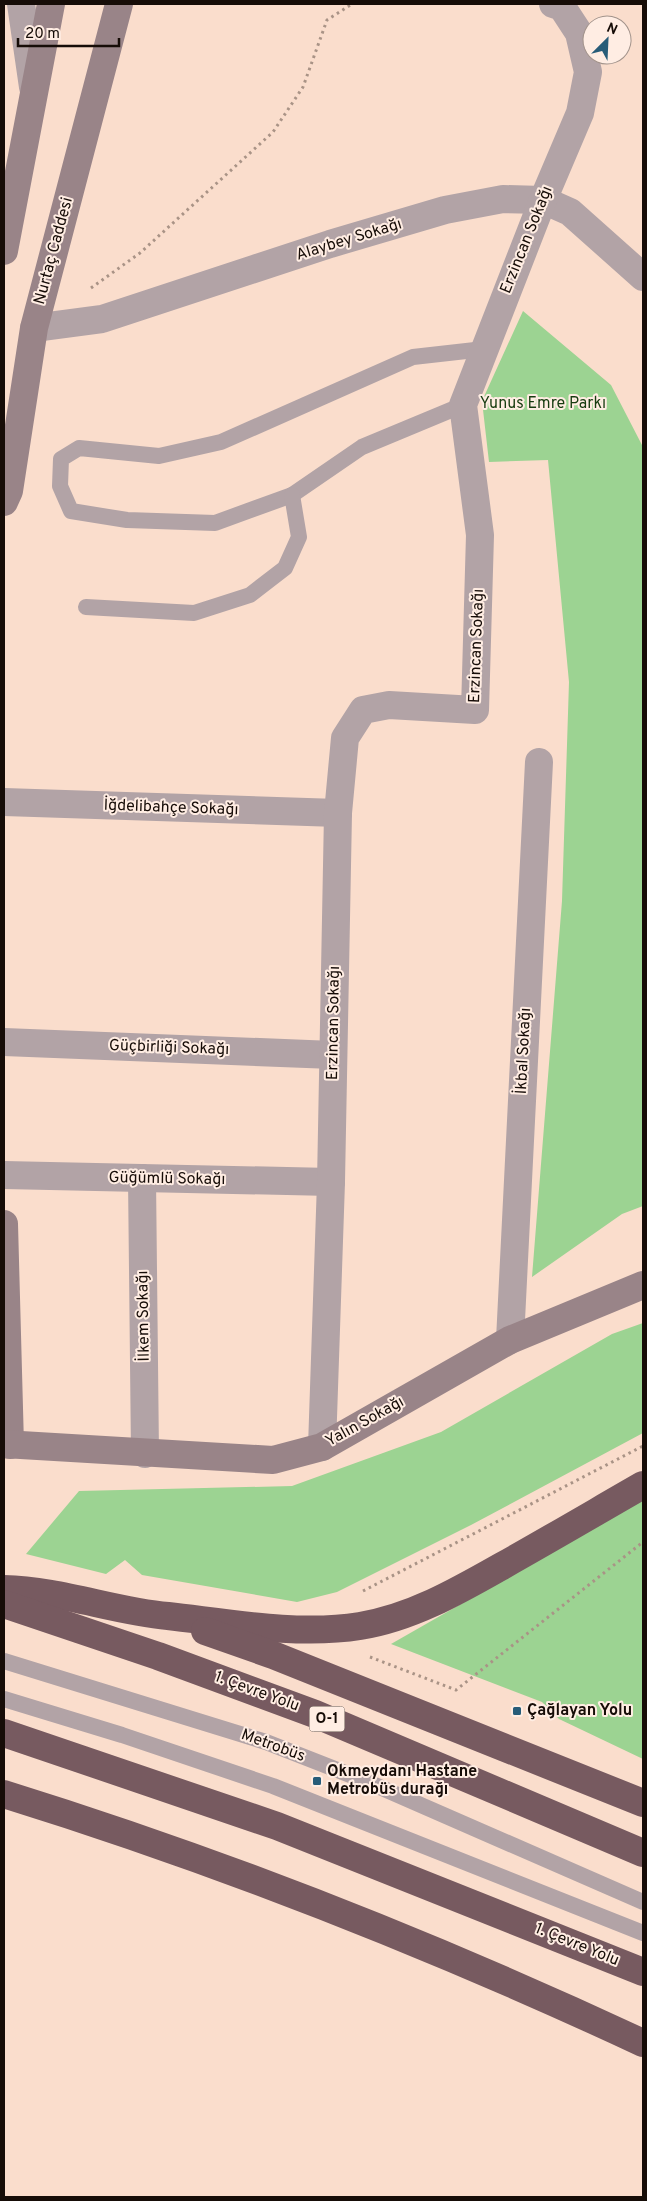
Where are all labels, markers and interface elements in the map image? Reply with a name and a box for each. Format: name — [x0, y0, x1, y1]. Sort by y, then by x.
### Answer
scale bar — [18, 15, 119, 47]
north arrow — [582, 15, 632, 65]
text: N — [604, 20, 620, 39]
text: 20 m — [25, 25, 60, 44]
street label: Erzincan Sokağı — [496, 183, 558, 297]
street label: Nurtaç Caddesi — [30, 195, 78, 307]
street label: Alaybey Sokağı — [294, 214, 404, 266]
park label: Yunus Emre Parkı — [480, 394, 606, 414]
street label: Erzincan Sokağı — [465, 589, 489, 703]
street label: İğdelibahçe Sokağı — [103, 795, 239, 820]
street label: Erzincan Sokağı — [323, 966, 345, 1080]
street label: İkbal Sokağı — [511, 1007, 536, 1095]
street label: Güçbirliği Sokağı — [108, 1036, 230, 1060]
street label: Güğümlü Sokağı — [108, 1168, 226, 1190]
street label: İlkem Sokağı — [132, 1270, 155, 1362]
street label: Yalın Sokağı — [322, 1392, 408, 1452]
street label: 1. Çevre Yolu — [212, 1667, 302, 1717]
place label: Çağlayan Yolu — [527, 1701, 632, 1721]
marker: Çağlayan Yolu — [511, 1705, 523, 1717]
road number: O-1 — [310, 1706, 344, 1732]
street label: Metrobüs — [238, 1725, 308, 1767]
place label: Okmeydanı Hastane Metrobüs durağı — [327, 1762, 477, 1800]
marker: Okmeydanı Hastane Metrobüs durağı — [311, 1775, 323, 1787]
street label: 1. Çevre Yolu — [532, 1919, 622, 1971]

